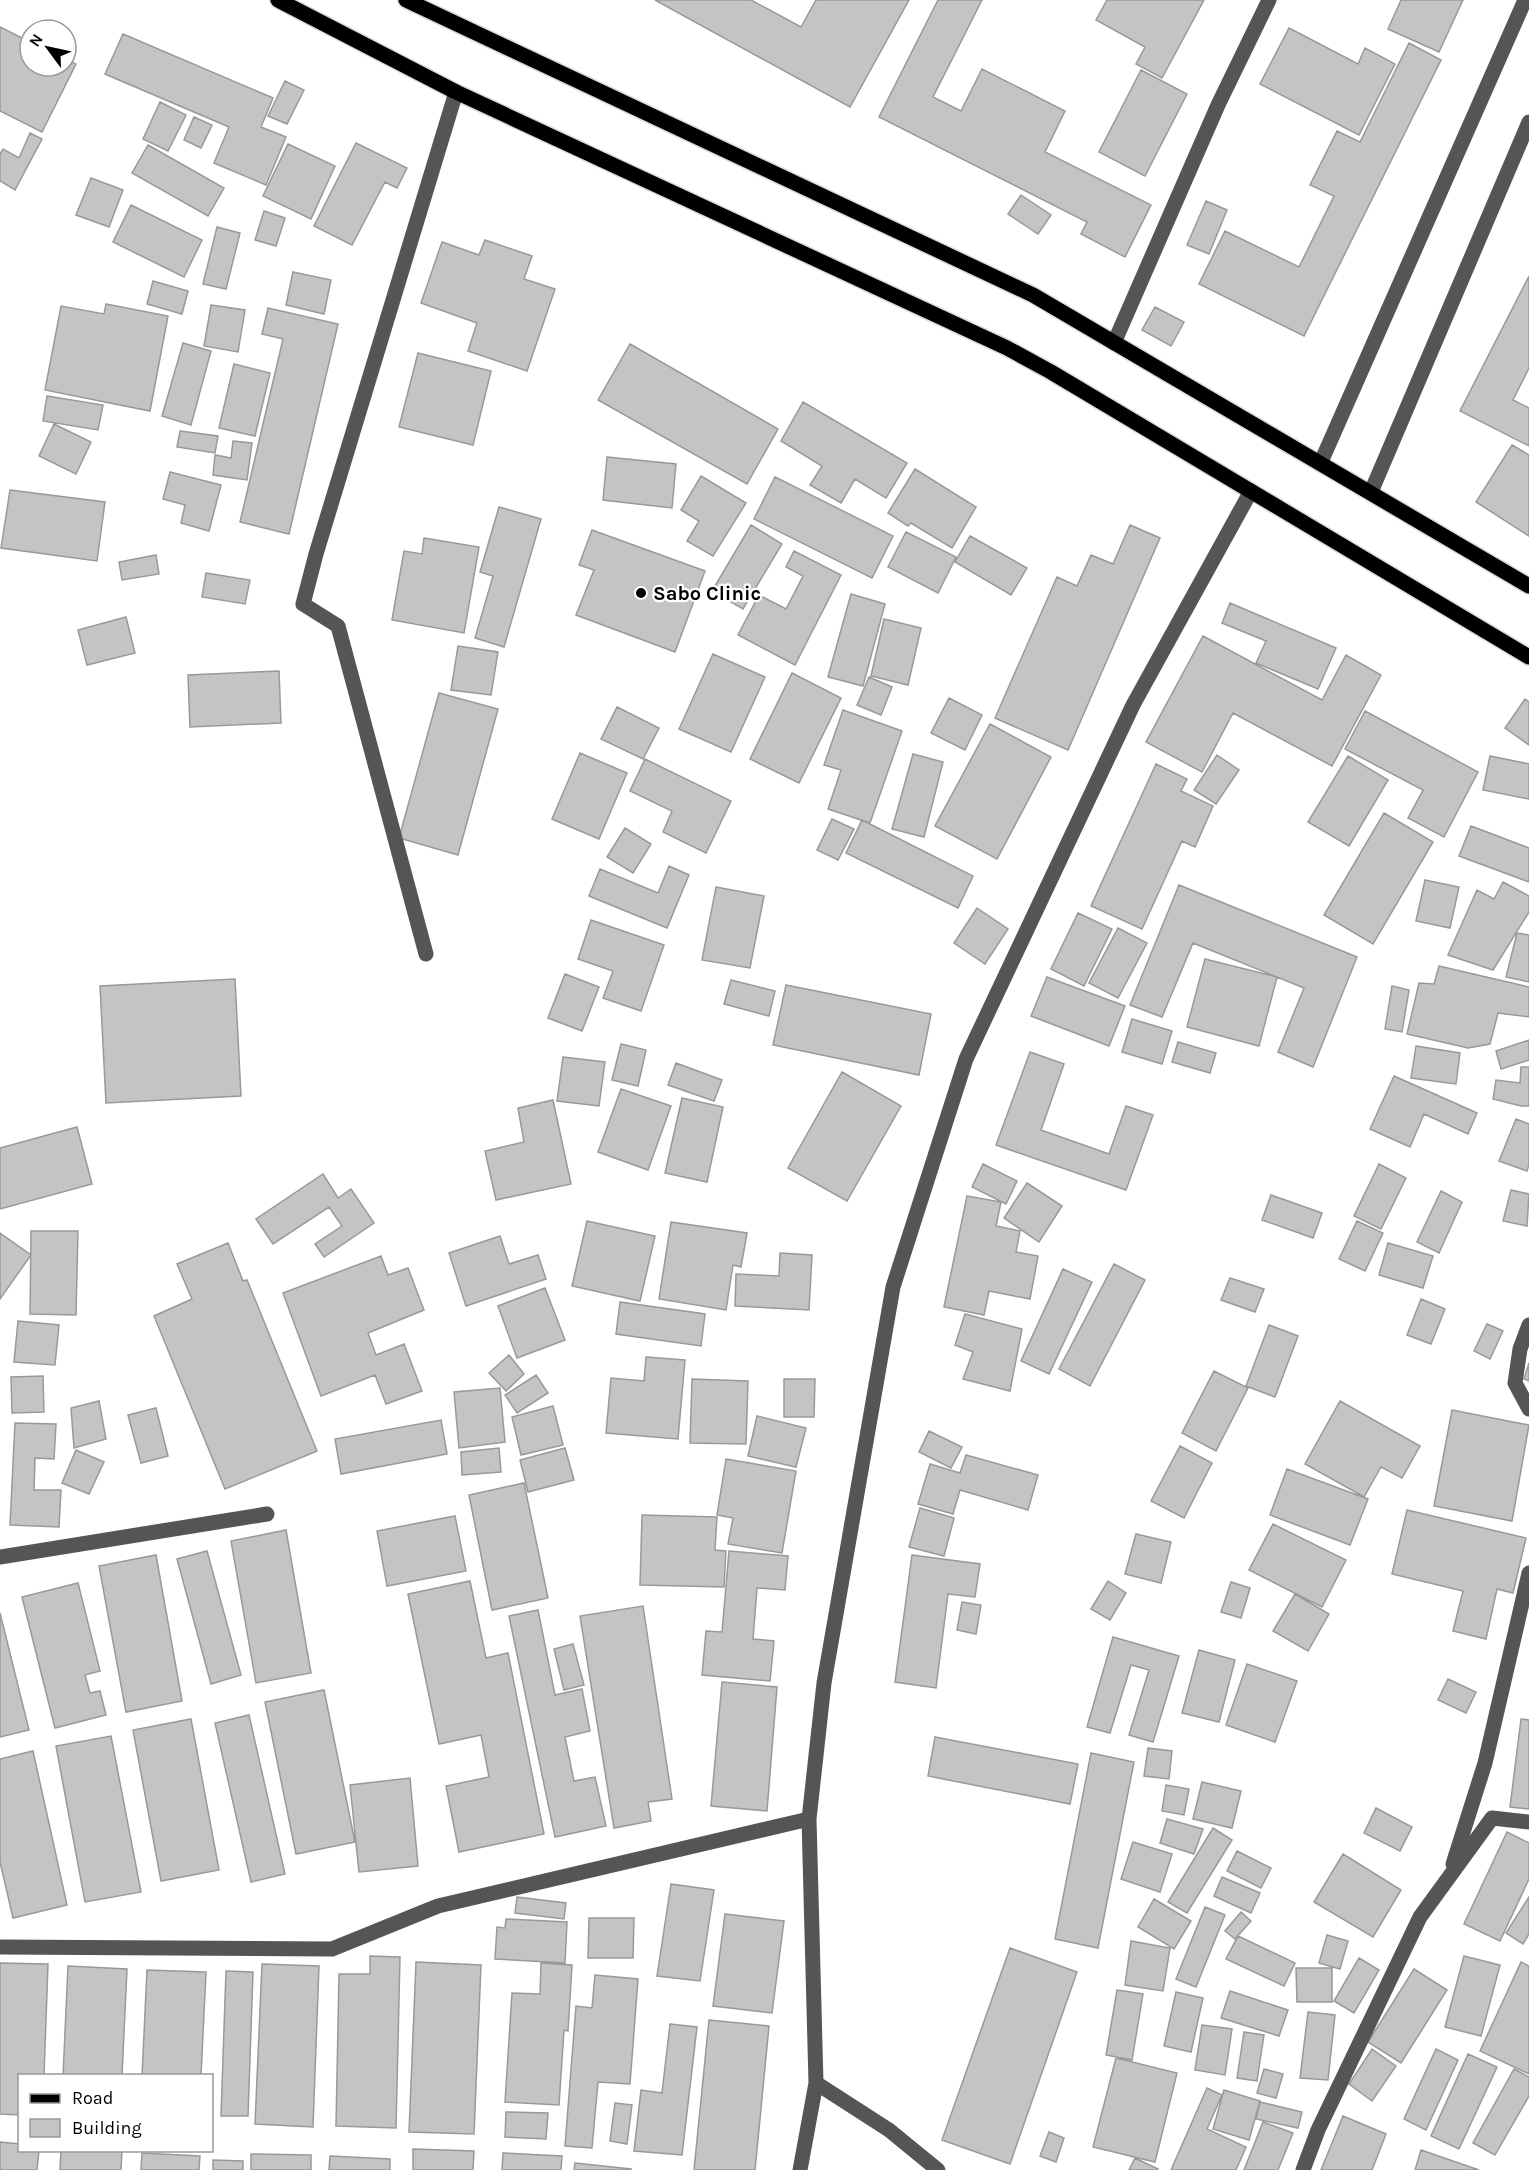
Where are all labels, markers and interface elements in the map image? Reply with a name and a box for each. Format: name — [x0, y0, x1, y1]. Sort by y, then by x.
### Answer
north arrow — [18, 18, 78, 78]
text: N — [25, 30, 47, 50]
place label: Sabo Clinic — [653, 582, 761, 605]
marker: Sabo Clinic — [634, 586, 648, 600]
legend — [18, 2074, 213, 2152]
text: Road — [72, 2087, 113, 2109]
text: Building — [72, 2117, 142, 2139]

